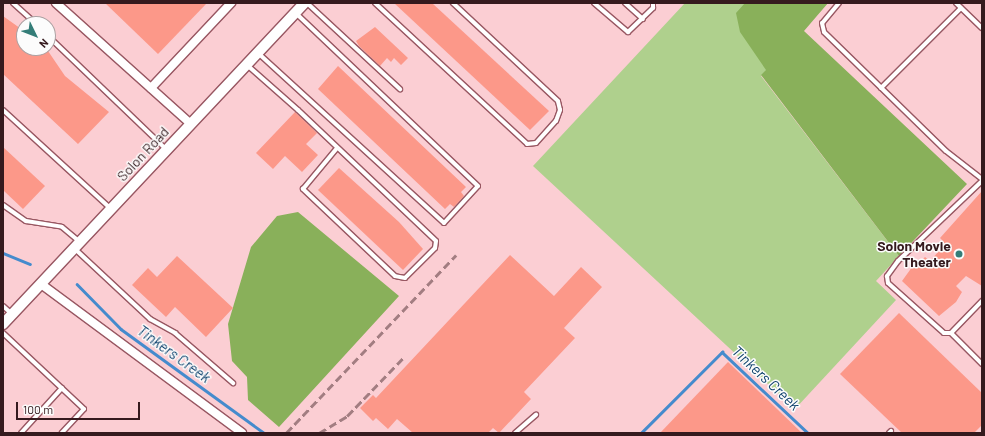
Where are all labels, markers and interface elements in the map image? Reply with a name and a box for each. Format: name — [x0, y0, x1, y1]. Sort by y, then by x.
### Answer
north arrow — [16, 16, 56, 56]
text: N — [37, 37, 52, 51]
street label: Solon Road — [114, 123, 172, 185]
place label: Solon Movie Theater — [877, 238, 951, 270]
marker: Solon Movie Theater — [954, 249, 964, 259]
water label: Tinkers Creek — [134, 321, 214, 387]
water label: Tinkers Creek — [728, 342, 804, 414]
scale bar — [18, 394, 142, 420]
text: 100 m — [23, 402, 53, 416]

